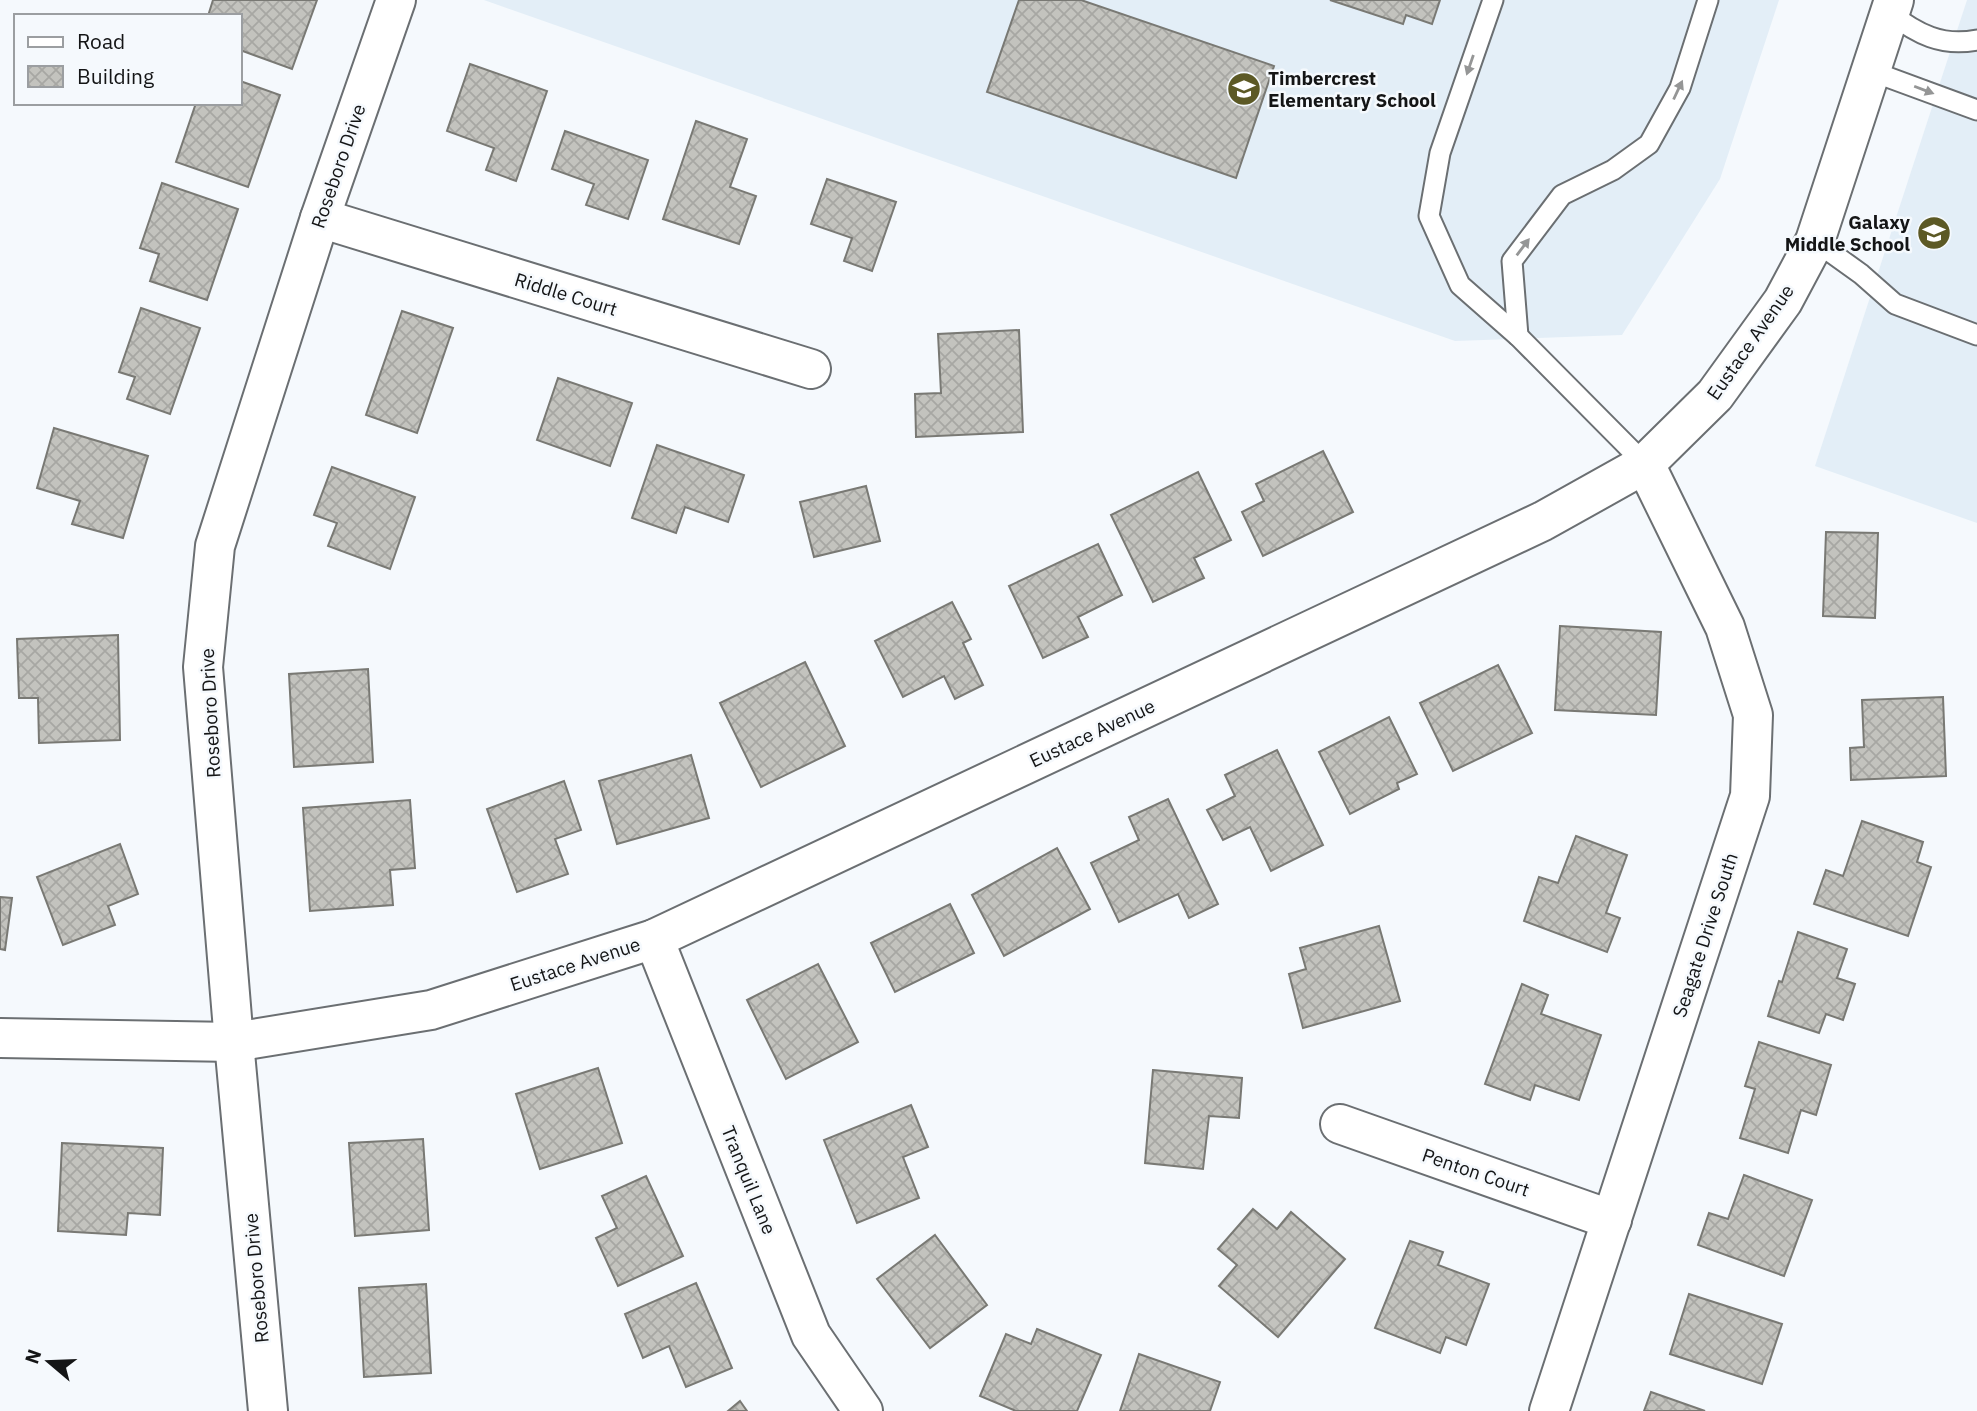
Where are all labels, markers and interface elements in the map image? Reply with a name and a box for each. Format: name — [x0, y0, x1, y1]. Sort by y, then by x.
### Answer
legend — [14, 14, 242, 105]
text: Road — [77, 27, 125, 55]
one-way arrow — [1464, 54, 1475, 75]
text: Building — [77, 62, 154, 90]
place label: Timbercrest Elementary School — [1268, 66, 1436, 112]
school or university icon: Timbercrest Elementary School — [1225, 70, 1263, 108]
one-way arrow — [1672, 80, 1684, 100]
one-way arrow — [1914, 84, 1935, 95]
street label: Roseboro Drive — [305, 101, 371, 231]
place label: Galaxy Middle School — [1785, 210, 1911, 256]
school or university icon: Galaxy Middle School — [1915, 214, 1953, 252]
one-way arrow — [1515, 238, 1529, 256]
street label: Riddle Court — [512, 267, 620, 321]
street label: Eustace Avenue — [1701, 280, 1799, 404]
street label: Roseboro Drive — [195, 647, 225, 779]
street label: Eustace Avenue — [1025, 693, 1159, 773]
street label: Seagate Drive South — [1667, 850, 1743, 1020]
street label: Eustace Avenue — [507, 932, 643, 996]
street label: Tranquil Lane — [716, 1122, 782, 1238]
street label: Penton Court — [1419, 1142, 1533, 1202]
street label: Roseboro Drive — [238, 1212, 274, 1344]
north arrow — [14, 1327, 84, 1397]
text: N — [19, 1346, 47, 1367]

